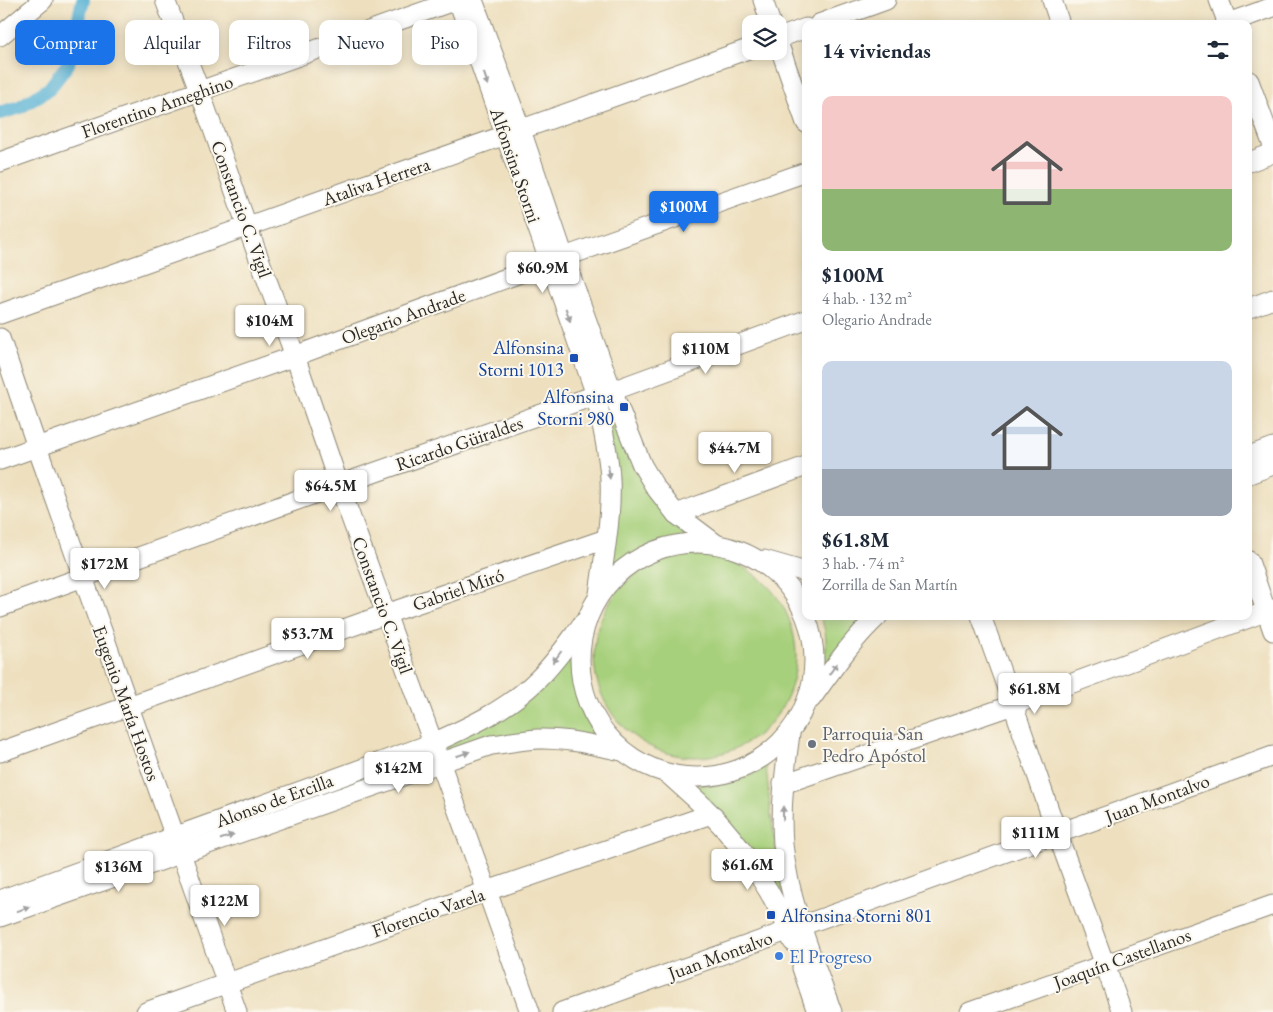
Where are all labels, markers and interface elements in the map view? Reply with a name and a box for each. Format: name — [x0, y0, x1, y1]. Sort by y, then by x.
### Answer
map controls — [742, 15, 787, 60]
button: layers — [742, 15, 787, 60]
chip: Comprar — [15, 20, 115, 65]
chip: Alquilar — [125, 20, 219, 65]
chip: Filtros — [229, 20, 309, 65]
chip: Nuevo — [319, 20, 402, 65]
chip: Piso — [412, 20, 477, 65]
icon: filters — [1204, 36, 1232, 64]
text: 14 viviendas — [822, 37, 931, 64]
street label: Florentino Ameghino — [78, 69, 236, 144]
one-way arrow — [482, 72, 490, 87]
street label: Alfonsina Storni — [484, 103, 547, 226]
icon: home — [982, 128, 1072, 218]
street label: Constancio C. Vigil — [205, 137, 278, 282]
street label: Ataliva Herrera — [318, 151, 434, 212]
pin: $100M — [649, 190, 719, 233]
text: $100M — [660, 196, 708, 217]
pin: $60.9M — [502, 252, 584, 294]
text: $60.9M — [517, 257, 569, 278]
text: $100M — [822, 261, 884, 288]
street label: Olegario Andrade — [338, 282, 469, 350]
text: 4 hab. · 132 m² — [822, 288, 912, 309]
pin: $104M — [235, 304, 305, 347]
one-way arrow — [564, 308, 572, 323]
text: Olegario Andrade — [822, 309, 932, 330]
text: $104M — [246, 310, 294, 331]
pin: $110M — [671, 332, 741, 375]
place label: Alfonsina Storni 1013 — [478, 335, 564, 382]
text: $110M — [682, 338, 730, 359]
marker: Alfonsina Storni 1013 — [568, 352, 580, 364]
place label: Alfonsina Storni 980 — [538, 384, 614, 431]
icon: home — [982, 393, 1072, 483]
marker: Alfonsina Storni 980 — [618, 401, 630, 413]
street label: Ricardo Güiraldes — [392, 410, 526, 477]
pin: $44.7M — [694, 432, 776, 474]
text: $44.7M — [709, 437, 761, 458]
one-way arrow — [605, 464, 613, 480]
pin: $64.5M — [290, 470, 372, 512]
text: $64.5M — [305, 475, 357, 496]
text: $61.8M — [822, 526, 889, 553]
street label: Constancio C. Vigil — [346, 533, 419, 678]
pin: $172M — [70, 548, 140, 590]
text: $172M — [81, 553, 129, 574]
text: 3 hab. · 74 m² — [822, 553, 904, 574]
street label: Gabriel Miró — [409, 562, 507, 617]
text: Zorrilla de San Martín — [822, 574, 958, 595]
pin: $53.7M — [267, 618, 349, 660]
street label: Eugenio María Hostos — [87, 622, 166, 784]
text: $53.7M — [282, 623, 334, 644]
one-way arrow — [552, 650, 562, 664]
one-way arrow — [828, 663, 839, 676]
pin: $61.8M — [994, 672, 1076, 715]
text: $61.8M — [1009, 678, 1061, 699]
place label: Parroquia San Pedro Apóstol — [822, 721, 927, 768]
marker: Parroquia San Pedro Apóstol — [806, 738, 818, 750]
one-way arrow — [456, 750, 471, 758]
pin: $142M — [364, 752, 434, 794]
text: $142M — [375, 757, 423, 778]
street label: Alonso de Ercilla — [211, 767, 337, 834]
street label: Juan Montalvo — [1100, 768, 1213, 830]
one-way arrow — [779, 805, 787, 821]
pin: $111M — [1001, 816, 1071, 859]
text: $111M — [1012, 822, 1060, 843]
one-way arrow — [220, 833, 235, 841]
pin: $61.6M — [707, 848, 789, 891]
pin: $136M — [84, 850, 154, 893]
text: $61.6M — [722, 854, 774, 875]
text: $136M — [95, 856, 143, 877]
street label: Florencio Varela — [369, 881, 488, 943]
pin: $122M — [190, 884, 260, 927]
text: $122M — [201, 890, 249, 911]
place label: Alfonsina Storni 801 — [780, 903, 932, 928]
one-way arrow — [16, 905, 31, 913]
marker: Alfonsina Storni 801 — [765, 909, 777, 921]
street label: Joaquín Castellanos — [1048, 922, 1194, 996]
street label: Juan Montalvo — [663, 925, 776, 987]
place label: El Progreso — [789, 944, 872, 969]
marker: El Progreso — [773, 950, 785, 962]

